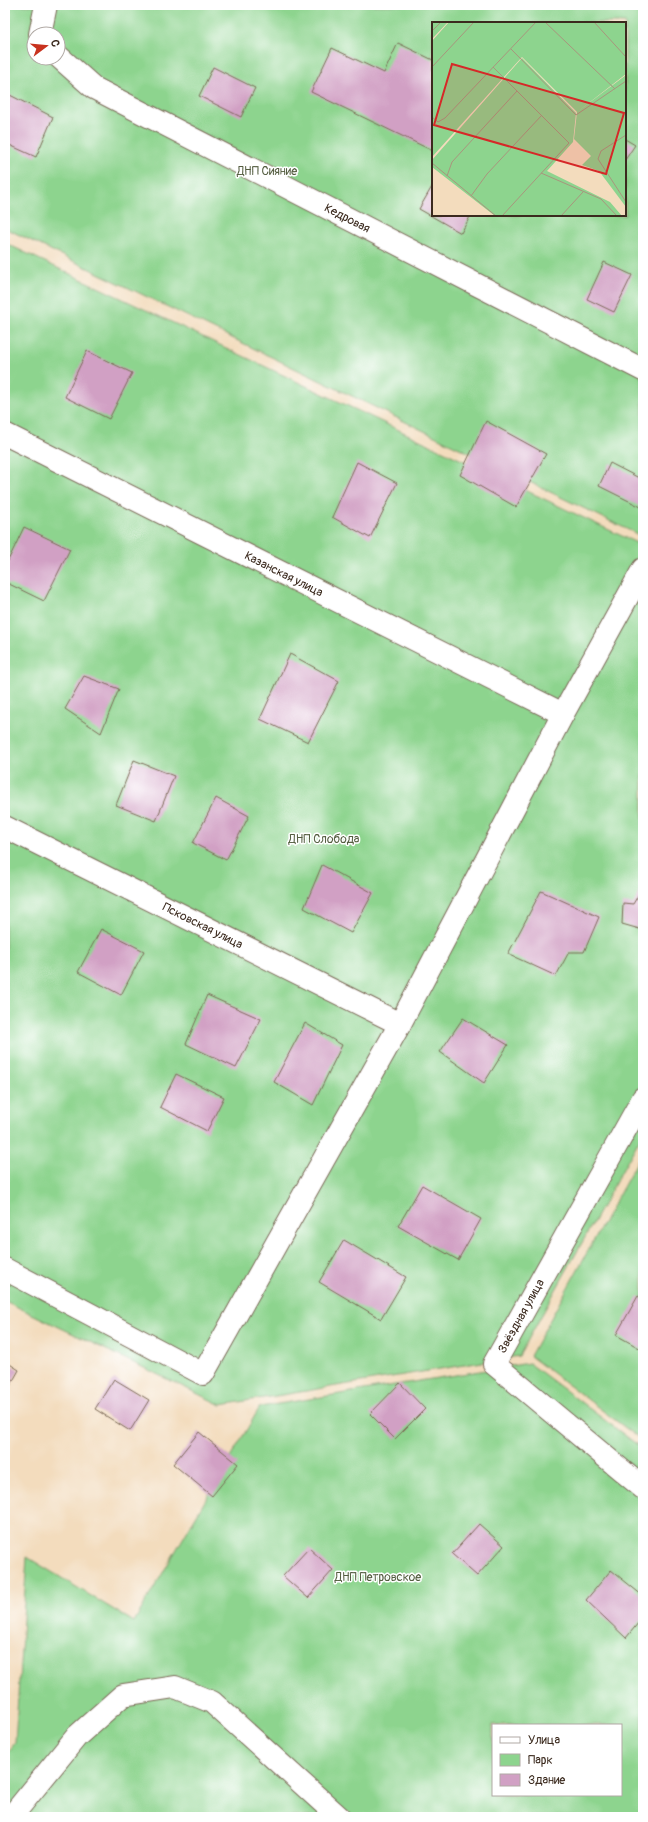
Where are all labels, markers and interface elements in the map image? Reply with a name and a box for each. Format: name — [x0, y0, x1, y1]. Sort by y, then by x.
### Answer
inset map — [432, 22, 626, 216]
north arrow — [26, 26, 66, 66]
text: С — [48, 38, 62, 49]
park label: ДНП Сияние — [236, 164, 297, 179]
street label: Кедровая — [322, 201, 373, 237]
street label: Казанская улица — [242, 548, 326, 601]
park label: ДНП Слобода — [288, 832, 360, 847]
street label: Псковская улица — [160, 900, 246, 953]
street label: Звёздная улица — [495, 1276, 548, 1356]
park label: ДНП Петровское — [334, 1570, 421, 1585]
legend — [492, 1724, 622, 1796]
text: Улица — [528, 1733, 560, 1748]
text: Парк — [528, 1753, 553, 1768]
text: Здание — [528, 1773, 565, 1788]

